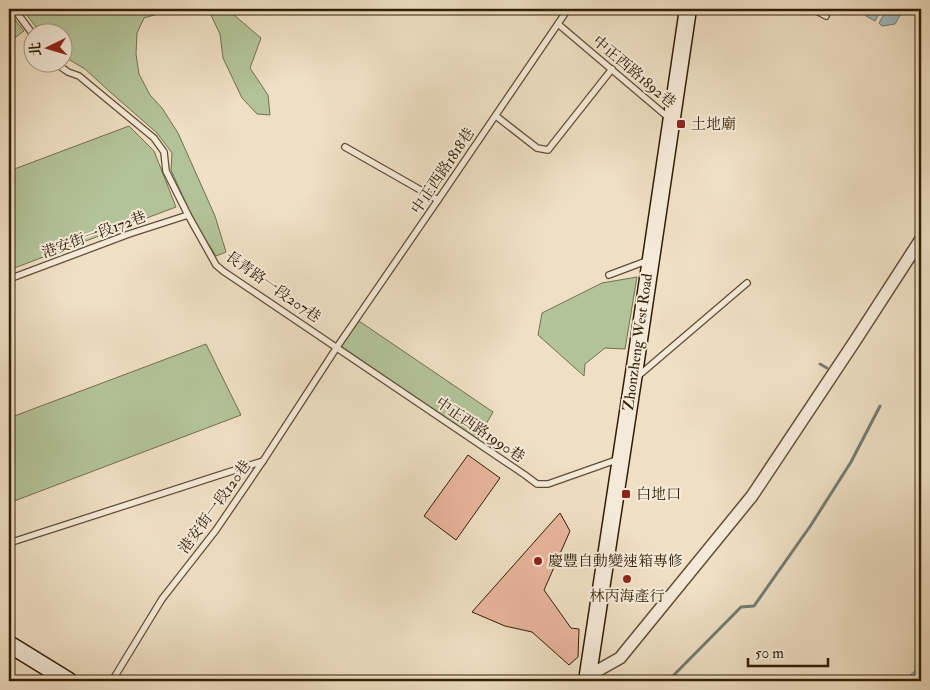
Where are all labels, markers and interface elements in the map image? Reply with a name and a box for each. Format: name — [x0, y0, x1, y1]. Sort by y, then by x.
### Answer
north arrow — [22, 22, 72, 72]
street label: 中正西路1892巷 — [589, 32, 679, 112]
text: 北 — [26, 41, 45, 57]
place label: 土地廟 — [691, 115, 736, 134]
marker: 土地廟 — [675, 118, 687, 130]
street label: 中正西路1818巷 — [407, 124, 479, 218]
street label: 港安街一段172巷 — [39, 207, 149, 263]
street label: 長青路一段207巷 — [222, 247, 324, 327]
street label: Zhonzheng West Road — [619, 272, 657, 412]
street label: 中正西路1990巷 — [432, 393, 528, 467]
street label: 港安街一段120巷 — [175, 457, 255, 557]
place label: 白地口 — [636, 485, 681, 504]
marker: 白地口 — [620, 488, 632, 500]
place label: 慶豐自動變速箱專修 — [548, 552, 683, 571]
marker: 慶豐自動變速箱專修 — [532, 555, 544, 567]
marker: 林丙海產行 — [621, 573, 633, 585]
place label: 林丙海產行 — [589, 587, 665, 606]
scale bar — [748, 635, 828, 667]
text: 50 m — [755, 644, 784, 663]

